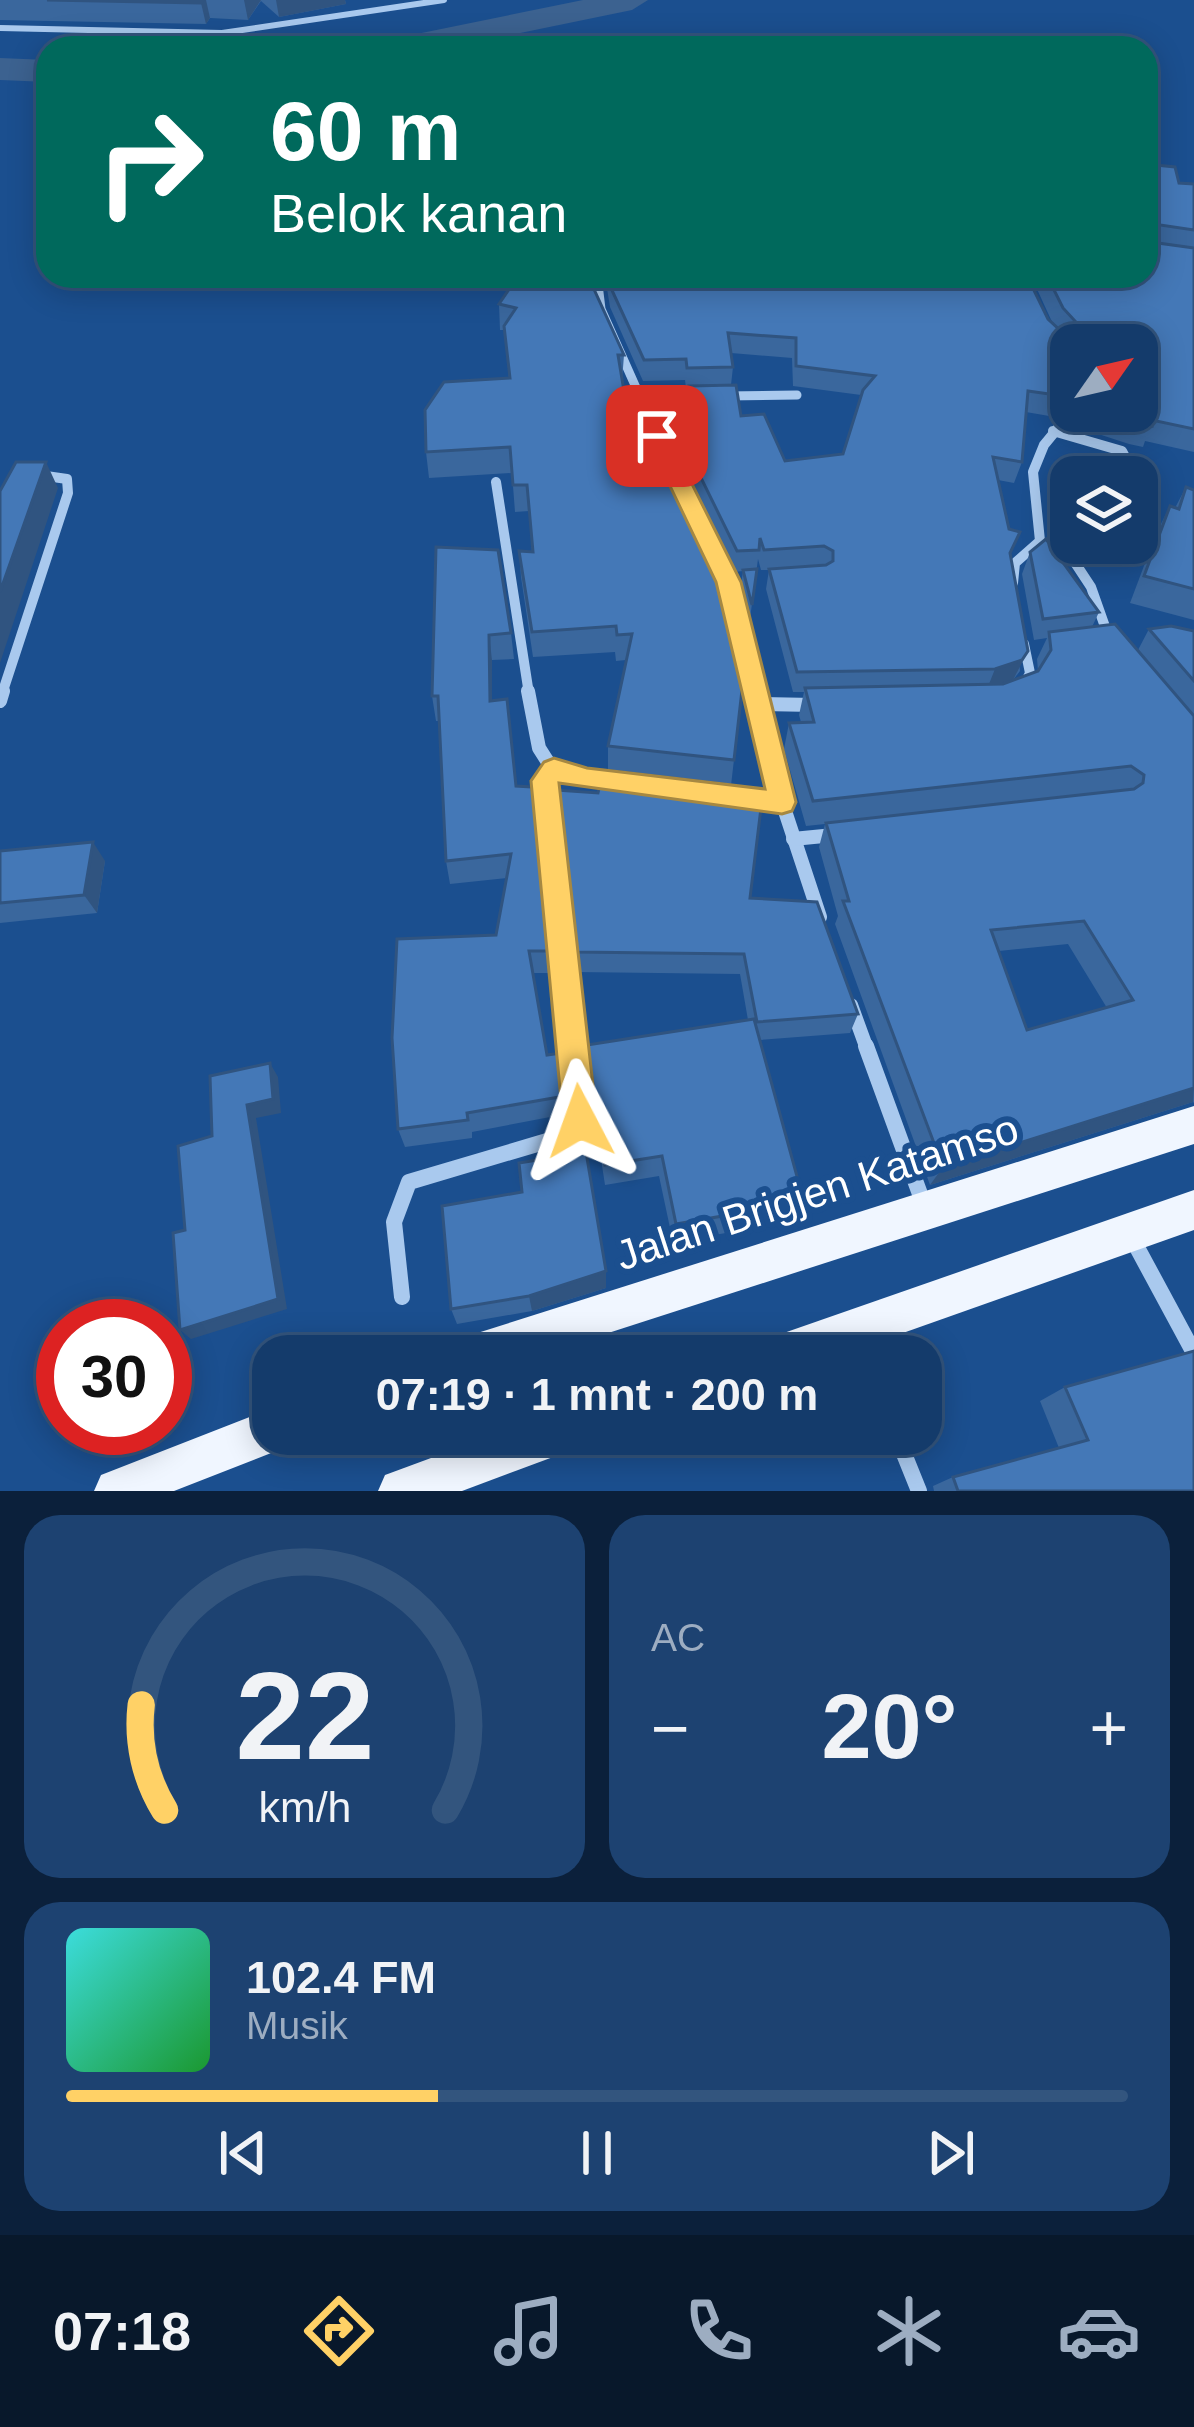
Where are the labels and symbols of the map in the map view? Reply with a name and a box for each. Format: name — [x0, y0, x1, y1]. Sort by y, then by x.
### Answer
north arrow — [1050, 324, 1158, 432]
pin — [606, 385, 708, 487]
position arrow — [517, 1058, 643, 1184]
street label: Jalan Brigjen Katamso — [610, 1105, 1024, 1279]
speed limit sign: 30 — [36, 1299, 192, 1455]

